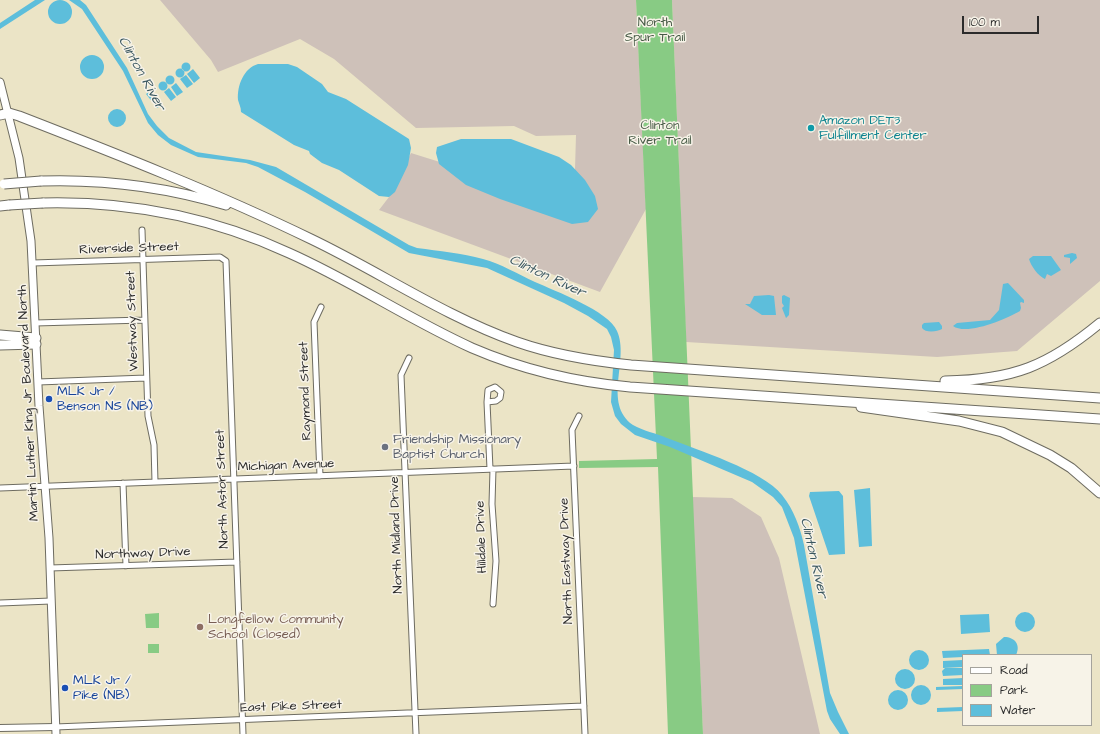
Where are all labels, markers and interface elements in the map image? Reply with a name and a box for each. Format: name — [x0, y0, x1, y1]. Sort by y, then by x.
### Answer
scale bar — [964, 8, 1041, 34]
text: 100 m — [969, 14, 1000, 31]
park label: North Spur Trail — [625, 15, 685, 46]
water label: Clinton River — [114, 34, 168, 114]
place label: Amazon DET3 Fulfillment Center — [819, 113, 927, 144]
park label: Clinton River Trail — [628, 118, 692, 149]
marker: Amazon DET3 Fulfillment Center — [806, 123, 816, 133]
street label: Riverside Street — [79, 239, 179, 259]
water label: Clinton River — [506, 252, 588, 302]
street label: Westway Street — [123, 270, 143, 372]
street label: Martin Luther King Jr Boulevard North — [15, 284, 43, 522]
street label: Raymond Street — [296, 341, 316, 441]
place label: MLK Jr / Benson NS (NB) — [57, 384, 153, 415]
marker: MLK Jr / Benson NS (NB) — [44, 394, 54, 404]
street label: North Astor Street — [213, 429, 233, 549]
place label: Friendship Missionary Baptist Church — [393, 432, 521, 463]
marker: Friendship Missionary Baptist Church — [380, 442, 390, 452]
street label: Michigan Avenue — [237, 457, 335, 475]
street label: North Midland Drive — [387, 476, 407, 594]
street label: North Eastway Drive — [557, 498, 577, 624]
street label: Hilldale Drive — [473, 500, 491, 574]
water label: Clinton River — [796, 516, 830, 600]
street label: Northway Drive — [95, 545, 191, 563]
place label: Longfellow Community School (Closed) — [208, 612, 344, 643]
marker: Longfellow Community School (Closed) — [195, 622, 205, 632]
legend — [962, 654, 1092, 726]
text: Road — [1000, 662, 1028, 679]
place label: MLK Jr / Pike (NB) — [73, 673, 131, 704]
text: Park — [1000, 682, 1028, 699]
marker: MLK Jr / Pike (NB) — [60, 683, 70, 693]
street label: East Pike Street — [240, 697, 342, 717]
text: Water — [1000, 702, 1035, 719]

